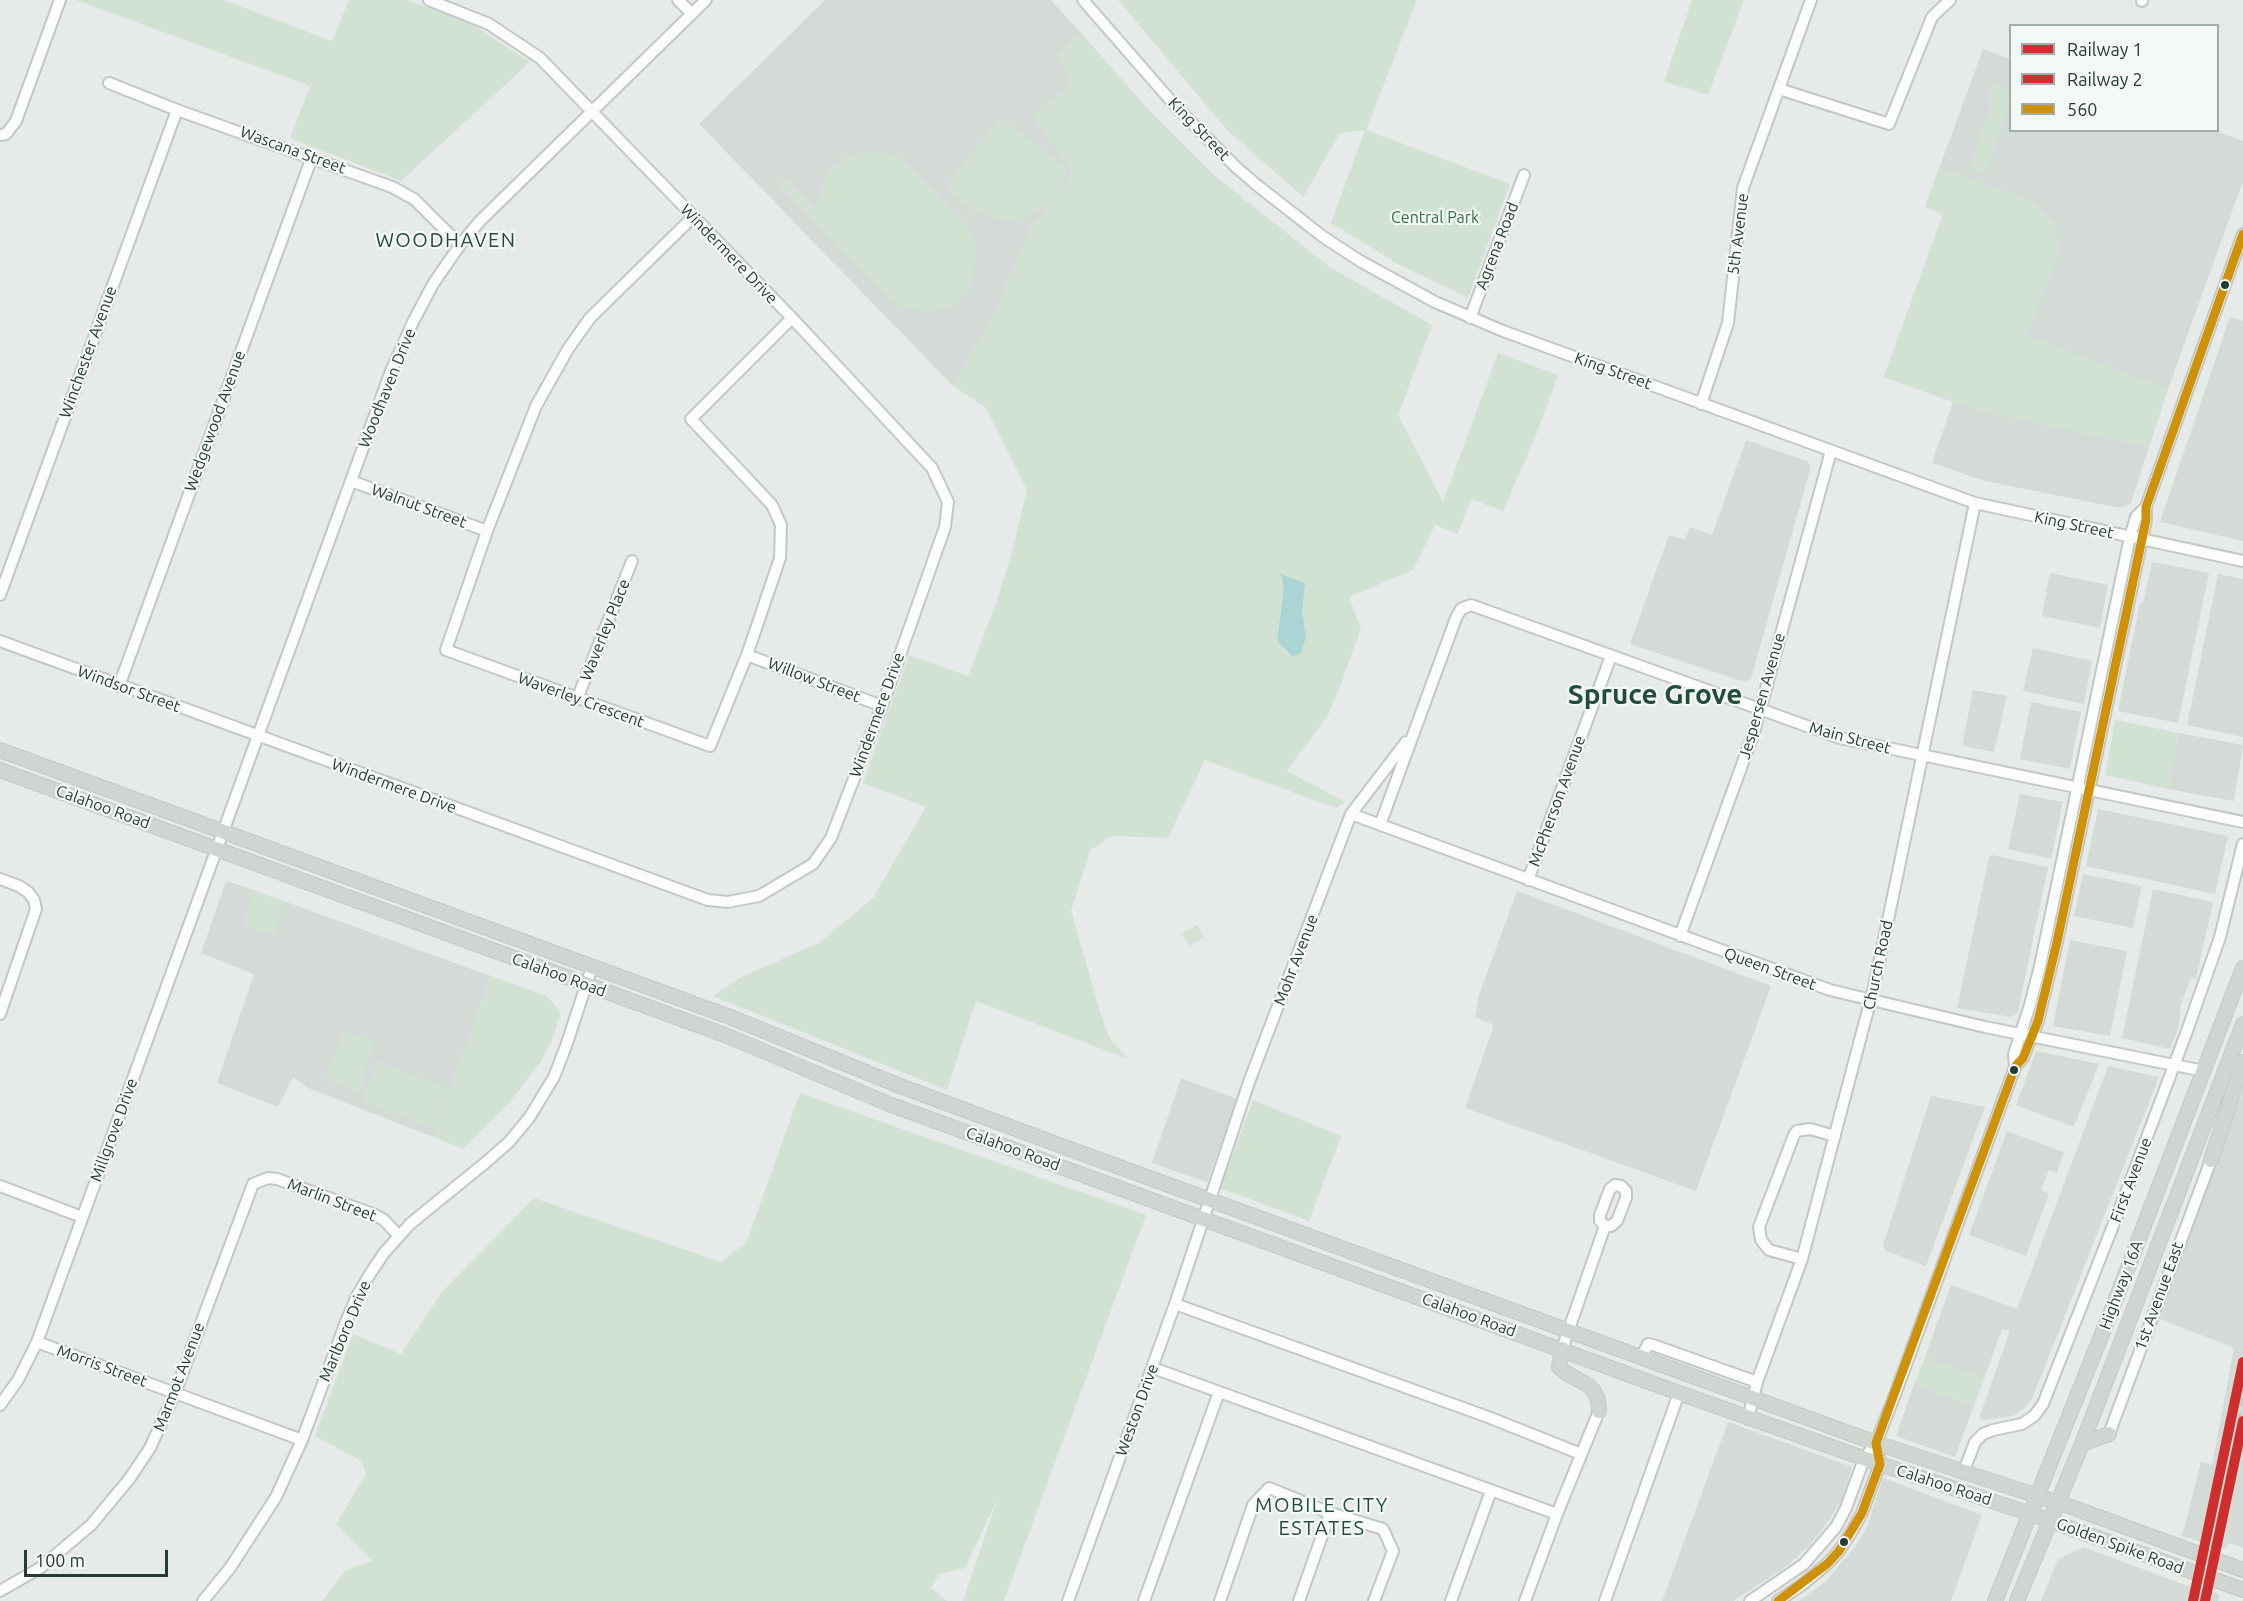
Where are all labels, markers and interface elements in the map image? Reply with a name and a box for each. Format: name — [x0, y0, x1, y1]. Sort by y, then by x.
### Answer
legend — [2009, 24, 2219, 132]
text: Railway 1 — [2067, 39, 2143, 59]
text: Railway 2 — [2067, 69, 2143, 89]
street label: King Street — [1164, 93, 1234, 165]
text: 560 — [2067, 99, 2097, 119]
street label: Wascana Street — [238, 122, 348, 178]
street label: 5th Avenue — [1723, 192, 1753, 276]
street label: Agrena Road — [1471, 199, 1523, 293]
street label: Windermere Drive — [676, 200, 782, 308]
park label: Central Park — [1391, 208, 1479, 228]
district label: WOODHAVEN — [375, 228, 517, 252]
unlabelled marker — [2219, 279, 2231, 291]
street label: Winchester Avenue — [55, 283, 121, 421]
street label: Woodhaven Drive — [354, 325, 420, 451]
street label: Wedgewood Avenue — [181, 348, 249, 494]
street label: King Street — [1572, 348, 1654, 394]
street label: Walnut Street — [369, 480, 469, 532]
street label: King Street — [2033, 507, 2115, 543]
street label: Waverley Place — [576, 576, 634, 684]
street label: Jespersen Avenue — [1735, 631, 1789, 761]
street label: Windermere Drive — [846, 650, 908, 780]
street label: Willow Street — [765, 654, 863, 706]
street label: Windsor Street — [75, 661, 183, 717]
street label: Waverley Crescent — [515, 668, 647, 732]
district label: Spruce Grove — [1568, 678, 1742, 712]
street label: Main Street — [1807, 718, 1893, 758]
street label: McPherson Avenue — [1524, 733, 1590, 869]
street label: Windermere Drive — [329, 755, 459, 817]
street label: Calahoo Road — [53, 781, 153, 833]
street label: Mohr Avenue — [1270, 912, 1322, 1008]
street label: Church Road — [1859, 918, 1897, 1012]
street label: Queen Street — [1721, 943, 1819, 995]
street label: Calahoo Road — [509, 949, 609, 1001]
unlabelled marker — [2008, 1064, 2020, 1076]
street label: Millgrove Drive — [86, 1076, 142, 1184]
street label: Calahoo Road — [963, 1123, 1063, 1175]
street label: First Avenue — [2106, 1135, 2156, 1225]
street label: Marlin Street — [285, 1174, 379, 1226]
street label: Highway 16A — [2095, 1238, 2147, 1332]
street label: 1st Avenue East — [2131, 1239, 2187, 1353]
street label: Marlboro Drive — [315, 1278, 375, 1384]
street label: Calahoo Road — [1419, 1289, 1519, 1341]
street label: Marmot Avenue — [149, 1320, 209, 1434]
street label: Morris Street — [54, 1341, 150, 1391]
street label: Weston Drive — [1111, 1361, 1163, 1459]
street label: Calahoo Road — [1894, 1461, 1994, 1509]
district label: MOBILE CITY ESTATES — [1255, 1493, 1389, 1540]
street label: Golden Spike Road — [2054, 1514, 2186, 1578]
unlabelled marker — [1838, 1536, 1850, 1548]
scale bar — [27, 1538, 171, 1576]
text: 100 m — [35, 1550, 85, 1570]

